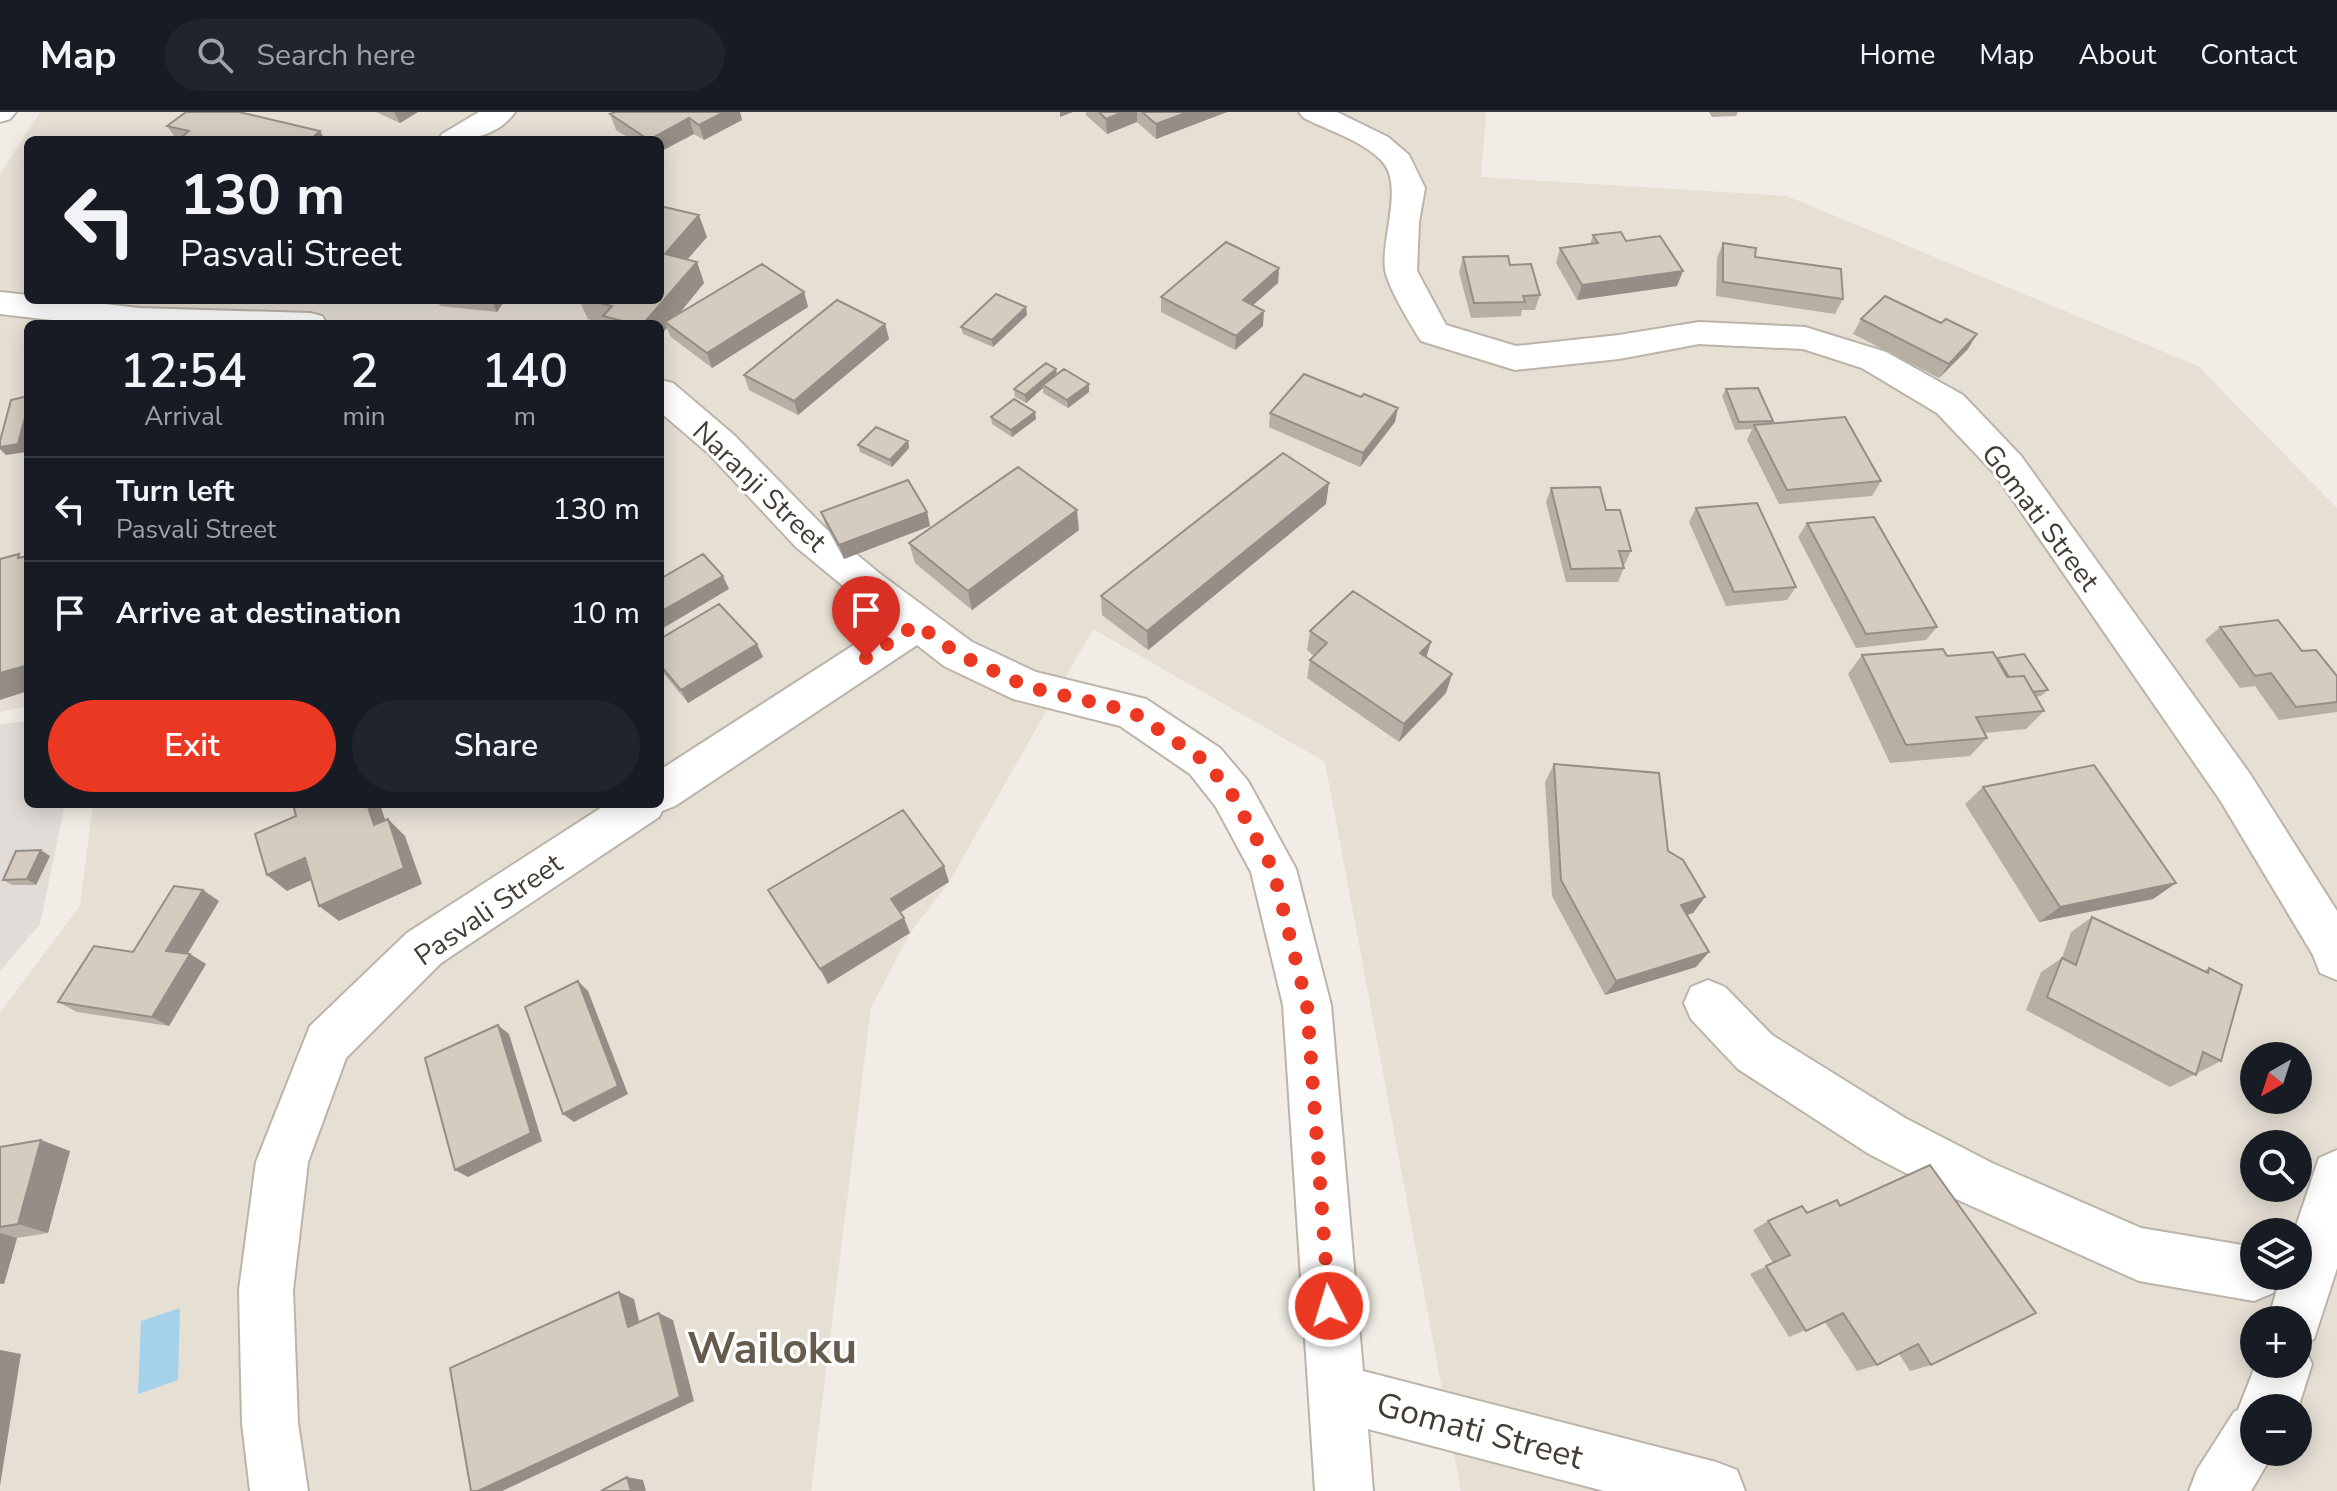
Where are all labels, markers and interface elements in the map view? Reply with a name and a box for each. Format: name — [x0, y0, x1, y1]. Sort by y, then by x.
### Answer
search box — [165, 19, 725, 91]
text: Map — [40, 30, 117, 81]
icon: search — [193, 33, 237, 77]
text: Search here — [257, 35, 416, 76]
text: Home — [1860, 36, 1935, 74]
text: Map — [1979, 36, 2034, 74]
text: About — [2078, 36, 2156, 74]
text: Contact — [2200, 36, 2297, 74]
text: 130 m — [180, 157, 345, 234]
icon: left — [48, 168, 152, 272]
text: Pasvali Street — [180, 230, 402, 279]
text: 12:54 — [120, 338, 247, 404]
text: 2 — [350, 338, 378, 404]
text: 140 — [482, 338, 568, 404]
text: Arrival — [144, 399, 222, 434]
text: min — [343, 399, 386, 434]
text: m — [514, 399, 536, 434]
street label: Naranji Street — [684, 413, 835, 561]
street label: Gomati Street — [1972, 436, 2108, 599]
text: Turn left — [116, 471, 234, 512]
icon: left — [48, 487, 92, 531]
text: 130 m — [553, 489, 640, 530]
text: Pasvali Street — [116, 512, 276, 547]
pin — [832, 576, 900, 658]
icon: arrive — [844, 588, 888, 632]
icon: arrive — [48, 591, 92, 635]
text: Arrive at destination — [116, 593, 401, 634]
text: 10 m — [571, 593, 640, 634]
button: Exit — [48, 700, 336, 792]
button: Share — [352, 700, 640, 792]
street label: Pasvali Street — [407, 845, 570, 975]
north arrow — [2240, 1042, 2312, 1114]
map controls — [2240, 1042, 2312, 1466]
button: search — [2240, 1130, 2312, 1202]
button: layers — [2240, 1218, 2312, 1290]
position arrow — [1287, 1264, 1371, 1348]
button: + — [2240, 1306, 2312, 1378]
district label: Wailoku — [687, 1319, 857, 1379]
street label: Gomati Street — [1371, 1381, 1589, 1481]
button: − — [2240, 1394, 2312, 1466]

